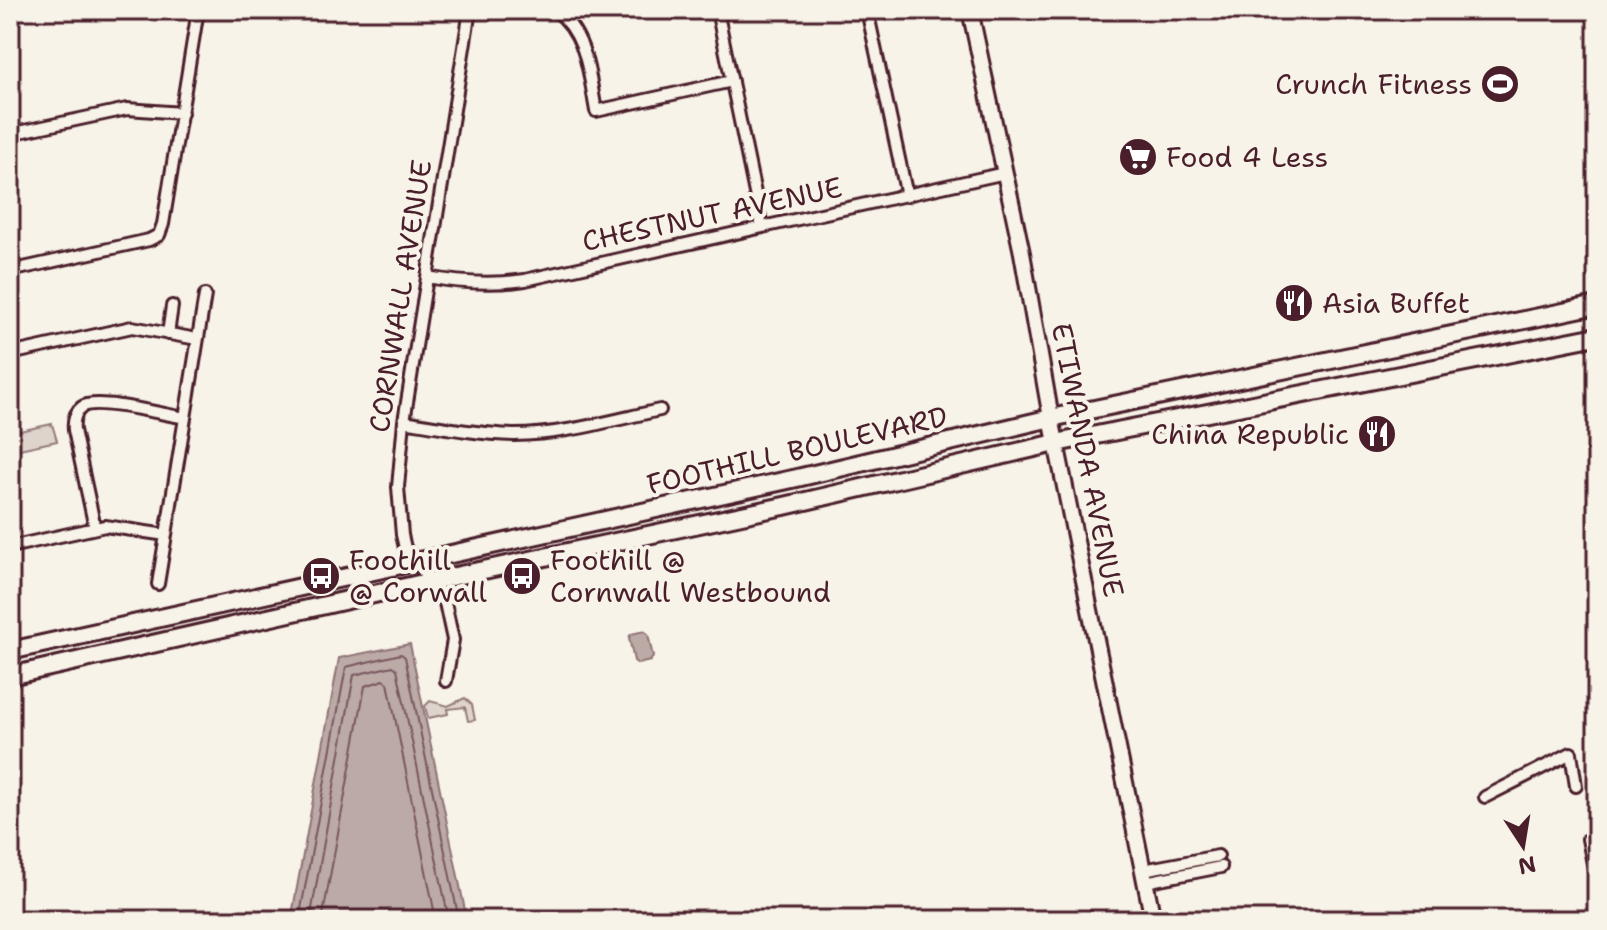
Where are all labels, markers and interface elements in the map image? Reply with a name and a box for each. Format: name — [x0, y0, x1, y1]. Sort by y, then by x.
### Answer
sports icon: Crunch Fitness — [1479, 63, 1521, 105]
place label: Crunch Fitness — [1275, 65, 1472, 103]
supermarket icon: Food 4 Less — [1117, 136, 1159, 178]
place label: Food 4 Less — [1166, 138, 1328, 176]
street label: CORNWALL AVENUE — [360, 157, 440, 435]
street label: CHESTNUT AVENUE — [578, 168, 846, 260]
restaurant icon: Asia Buffet — [1273, 282, 1315, 324]
place label: Asia Buffet — [1322, 284, 1470, 322]
street label: ETIWANDA AVENUE — [1043, 320, 1133, 600]
street label: FOOTHILL BOULEVARD — [643, 397, 951, 503]
restaurant icon: China Republic — [1356, 413, 1398, 455]
place label: China Republic — [1151, 415, 1349, 453]
place label: Foothill @ Corwall — [349, 541, 487, 611]
place label: Foothill @ Cornwall Westbound — [550, 541, 831, 611]
bus stop icon: Foothill @ Corwall — [300, 555, 342, 597]
bus stop icon: Foothill @ Cornwall Westbound — [501, 555, 543, 597]
north arrow — [1483, 806, 1563, 886]
text: N — [1516, 849, 1539, 881]

